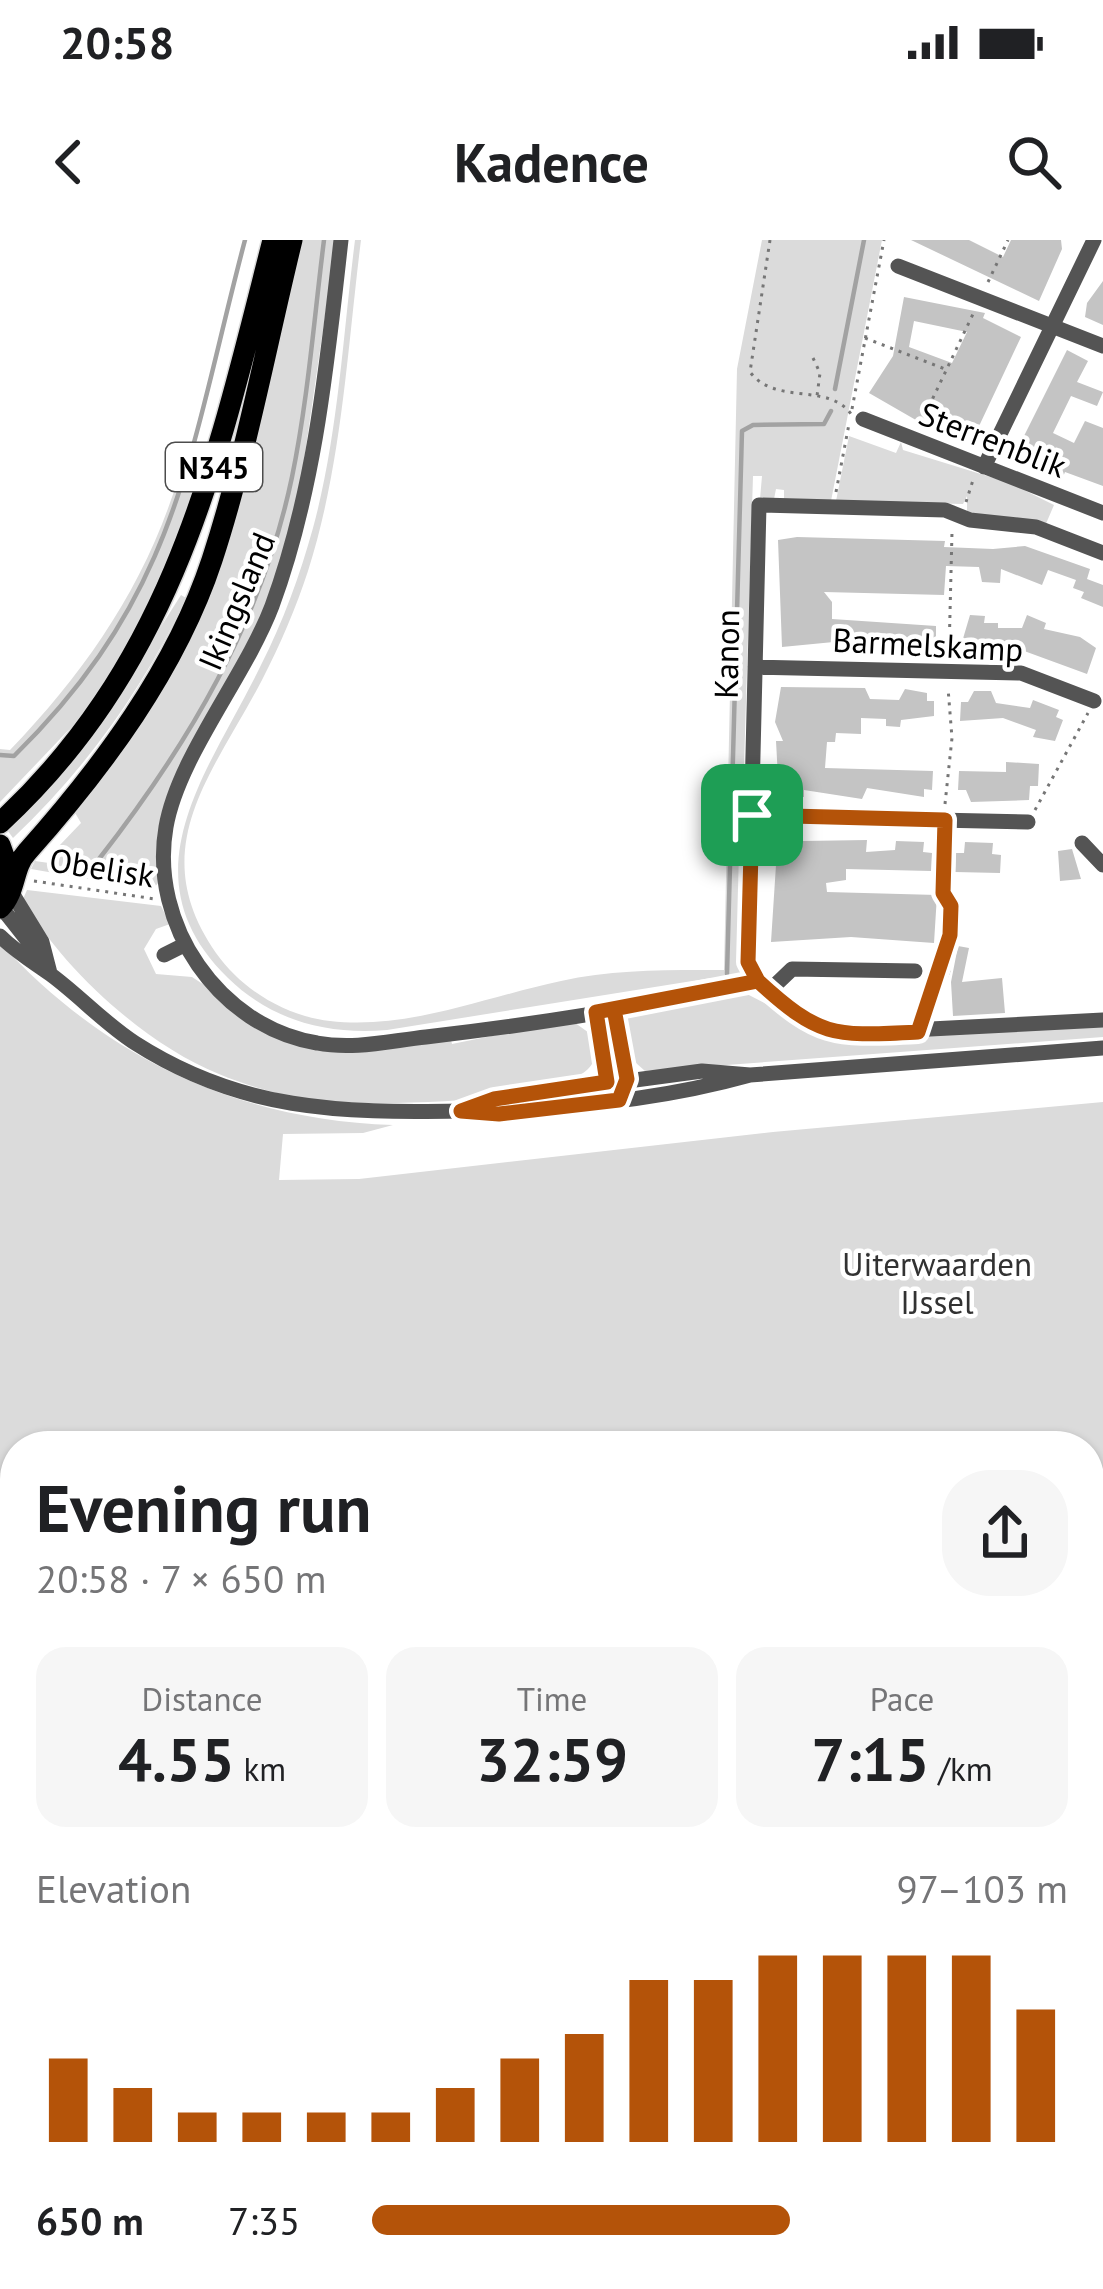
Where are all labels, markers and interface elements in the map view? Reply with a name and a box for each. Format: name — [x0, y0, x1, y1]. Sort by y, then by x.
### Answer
text: 20:58 — [60, 13, 174, 71]
text: Kadence — [454, 127, 649, 197]
icon: back — [36, 129, 102, 195]
icon: search — [1001, 129, 1067, 195]
street label: Sterrenblik — [913, 391, 1073, 487]
road number: N345 — [166, 443, 262, 491]
street label: Ikingsland — [188, 526, 284, 676]
street label: Kanon — [704, 609, 748, 699]
street label: Barmelskamp — [832, 618, 1024, 670]
pin — [701, 764, 803, 866]
icon: arrive — [719, 782, 785, 848]
street label: Obelisk — [47, 838, 158, 897]
park label: Uiterwaarden IJssel — [842, 1242, 1032, 1323]
text: Evening run — [36, 1465, 371, 1550]
button: share — [942, 1470, 1068, 1596]
text: 20:58 · 7 × 650 m — [36, 1553, 326, 1604]
text: Distance — [142, 1677, 262, 1720]
text: Time — [517, 1677, 587, 1720]
text: Pace — [870, 1677, 934, 1720]
text: 4.55 — [118, 1720, 235, 1798]
text: 32:59 — [476, 1720, 628, 1798]
text: 7:15 — [811, 1720, 930, 1798]
text: km — [235, 1747, 286, 1790]
text: /km — [930, 1747, 993, 1790]
text: Elevation — [36, 1863, 191, 1914]
text: 97–103 m — [896, 1863, 1068, 1914]
text: 650 m — [36, 2195, 144, 2246]
text: 7:35 — [228, 2195, 300, 2246]

